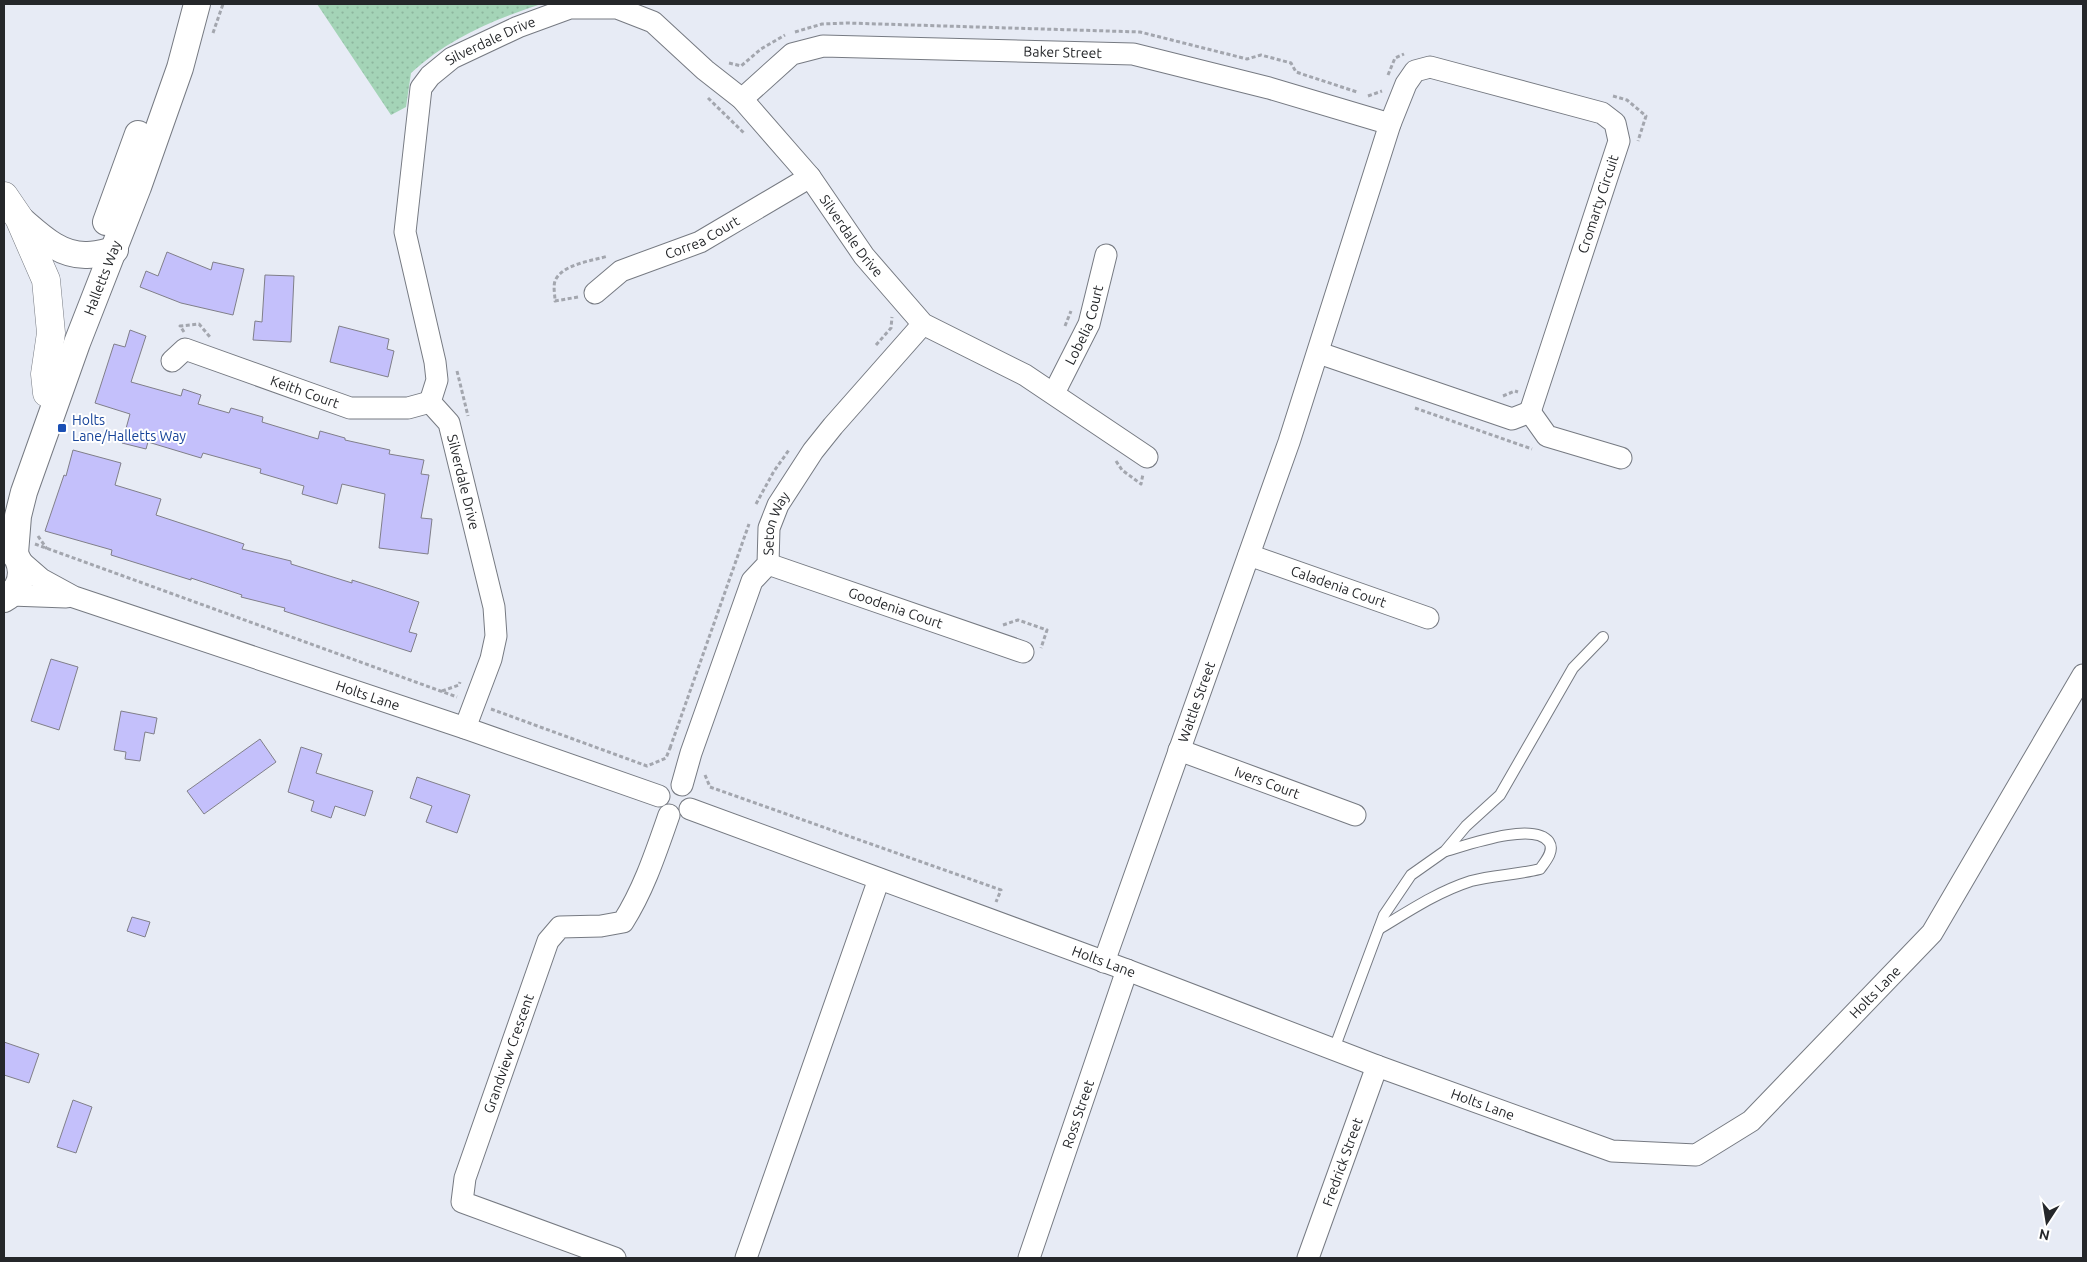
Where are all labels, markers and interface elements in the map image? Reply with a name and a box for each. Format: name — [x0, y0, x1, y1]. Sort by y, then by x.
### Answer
street label: Silverdale Drive — [442, 13, 538, 68]
street label: Baker Street — [1023, 43, 1102, 61]
street label: Cromarty Circuit — [1575, 152, 1622, 255]
street label: Silverdale Drive — [816, 192, 886, 280]
street label: Correa Court — [663, 212, 743, 262]
street label: Halletts Way — [81, 238, 124, 318]
street label: Lobelia Court — [1062, 283, 1106, 367]
street label: Keith Court — [268, 372, 342, 412]
place label: Holts Lane/Halletts Way — [72, 412, 186, 444]
marker: Holts Lane/Halletts Way — [56, 422, 68, 434]
street label: Silverdale Drive — [444, 433, 483, 531]
street label: Seton Way — [760, 488, 793, 556]
street label: Caladenia Court — [1289, 562, 1389, 611]
street label: Goodenia Court — [846, 584, 946, 632]
street label: Wattle Street — [1175, 659, 1218, 745]
street label: Holts Lane — [334, 677, 402, 714]
street label: Ivers Court — [1232, 763, 1302, 802]
street label: Holts Lane — [1070, 942, 1138, 981]
street label: Holts Lane — [1846, 963, 1904, 1022]
street label: Grandview Crescent — [480, 991, 537, 1115]
street label: Ross Street — [1059, 1077, 1097, 1150]
street label: Holts Lane — [1449, 1085, 1517, 1123]
street label: Fredrick Street — [1319, 1115, 1366, 1208]
north arrow — [2022, 1197, 2072, 1247]
text: N — [2038, 1226, 2051, 1244]

